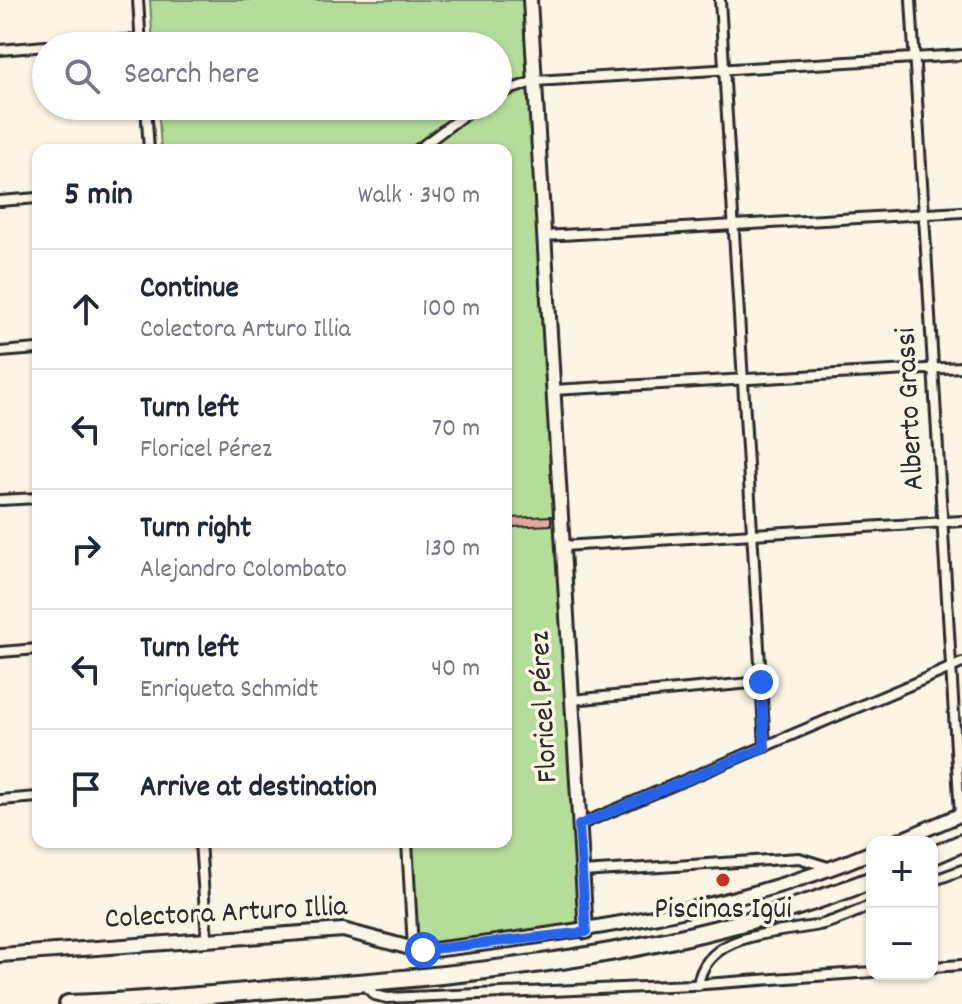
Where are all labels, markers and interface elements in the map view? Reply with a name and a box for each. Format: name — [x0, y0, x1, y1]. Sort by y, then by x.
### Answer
search box — [32, 32, 512, 120]
icon: search — [60, 54, 104, 98]
text: Search here — [124, 55, 260, 98]
text: 5 min — [64, 172, 133, 221]
text: Walk · 340 m — [358, 178, 480, 215]
text: Continue — [140, 269, 239, 312]
icon: ahead — [64, 287, 108, 331]
text: 100 m — [422, 291, 480, 328]
text: Colectora Arturo Illia — [140, 312, 351, 349]
street label: Alberto Grassi — [886, 326, 938, 492]
text: Turn left — [140, 389, 239, 432]
icon: left — [64, 407, 108, 451]
text: 70 m — [432, 411, 480, 448]
text: Floricel Pérez — [140, 432, 272, 469]
text: Turn right — [140, 509, 251, 552]
icon: right — [64, 527, 108, 571]
text: 130 m — [425, 531, 480, 568]
text: Alejandro Colombato — [140, 552, 347, 589]
text: Turn left — [140, 629, 239, 672]
street label: Floricel Pérez — [521, 629, 571, 784]
icon: left — [64, 647, 108, 691]
text: 40 m — [431, 651, 480, 688]
route end — [743, 664, 779, 700]
text: Enriqueta Schmidt — [140, 672, 318, 709]
icon: arrive — [64, 767, 108, 811]
text: Arrive at destination — [140, 768, 377, 811]
map controls — [866, 836, 938, 980]
button: + — [866, 836, 938, 908]
marker: Piscinas Igui — [714, 871, 732, 889]
street label: Colectora Arturo Illia — [104, 887, 349, 943]
place label: Piscinas Igui — [654, 890, 792, 933]
button: − — [866, 908, 938, 980]
route start — [405, 932, 441, 968]

